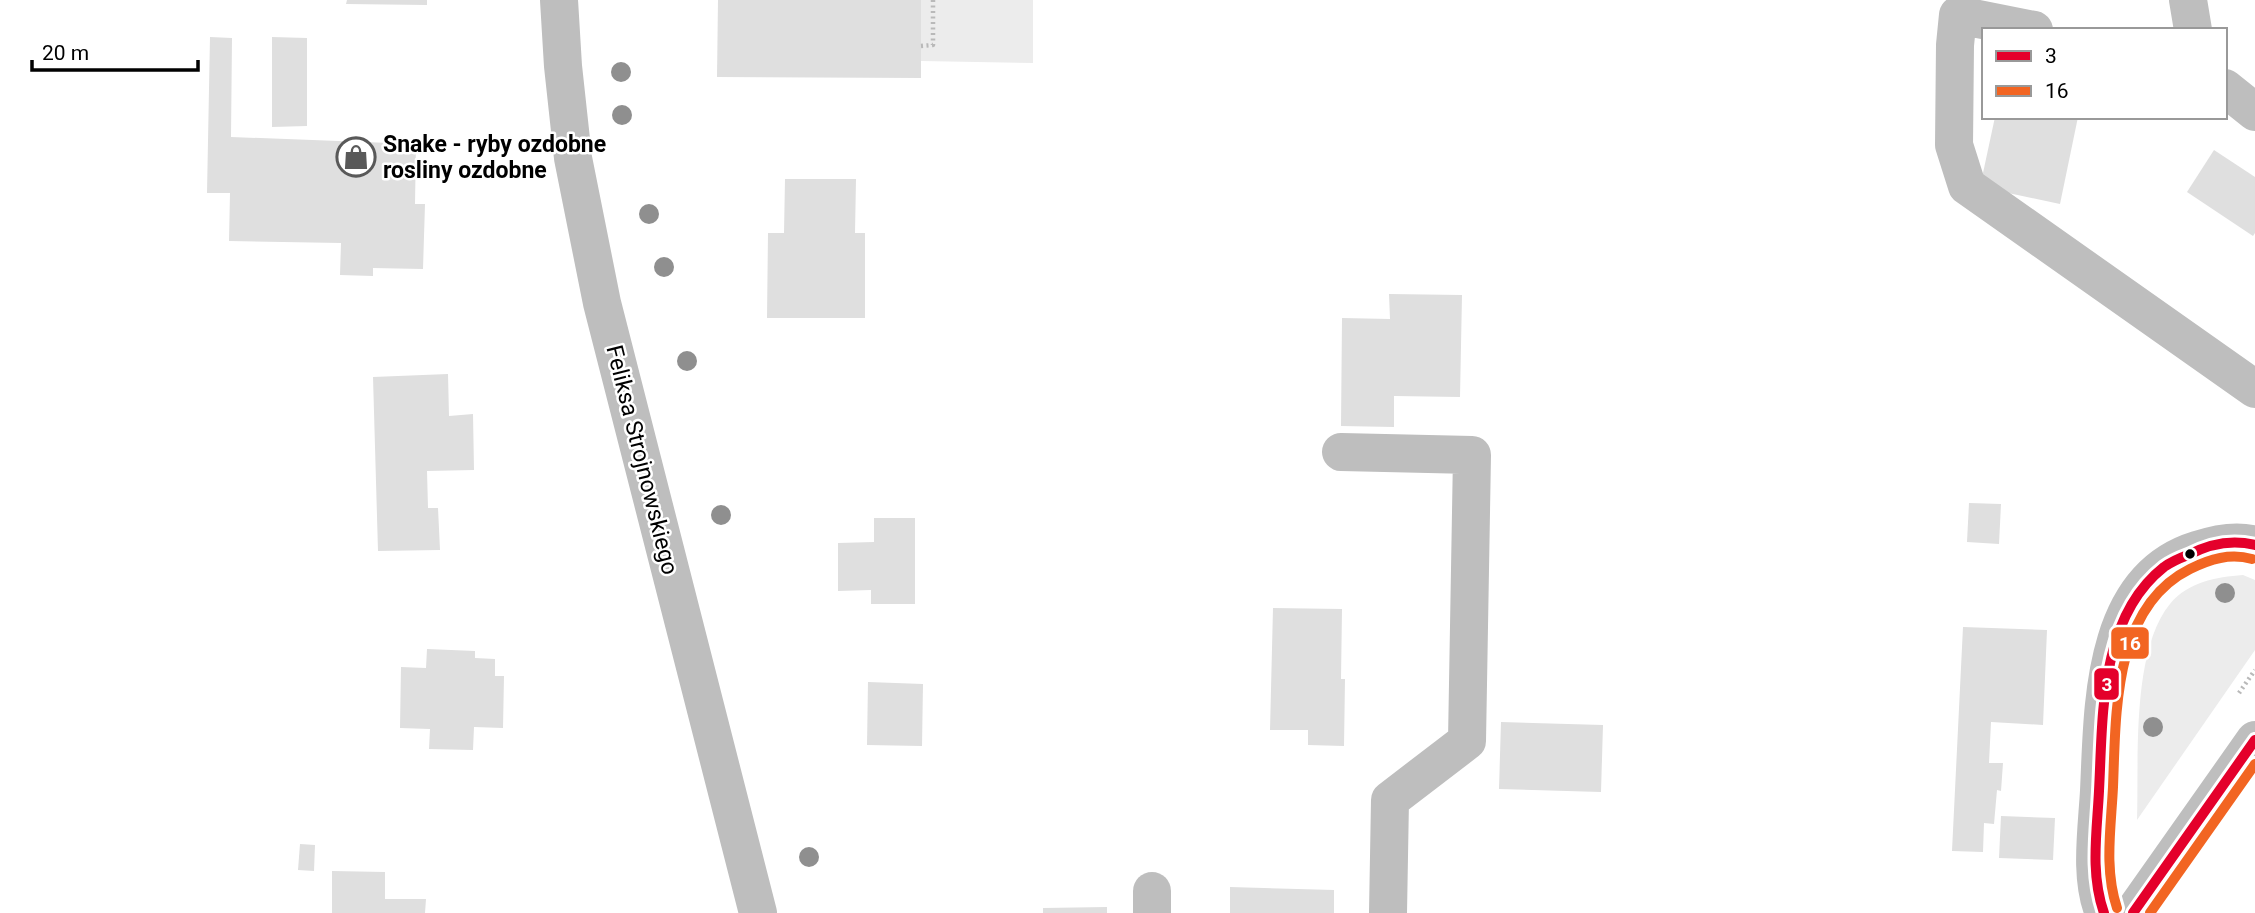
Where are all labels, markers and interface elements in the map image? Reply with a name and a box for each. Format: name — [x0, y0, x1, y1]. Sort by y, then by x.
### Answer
scale bar — [32, 28, 198, 72]
legend — [1982, 28, 2227, 119]
text: 20 m — [42, 41, 89, 65]
text: 3 — [2045, 44, 2057, 68]
text: 16 — [2045, 79, 2069, 103]
place label: Snake - ryby ozdobne rosliny ozdobne — [383, 131, 606, 184]
shop icon: Snake - ryby ozdobne rosliny ozdobne — [335, 136, 377, 178]
street label: Feliksa Strojnowskiego — [600, 343, 684, 577]
unlabelled marker — [2183, 547, 2197, 561]
line badge: 16 — [2110, 626, 2150, 660]
text: 16 — [2119, 632, 2141, 655]
line badge: 3 — [2093, 667, 2120, 701]
text: 3 — [2102, 673, 2112, 696]

